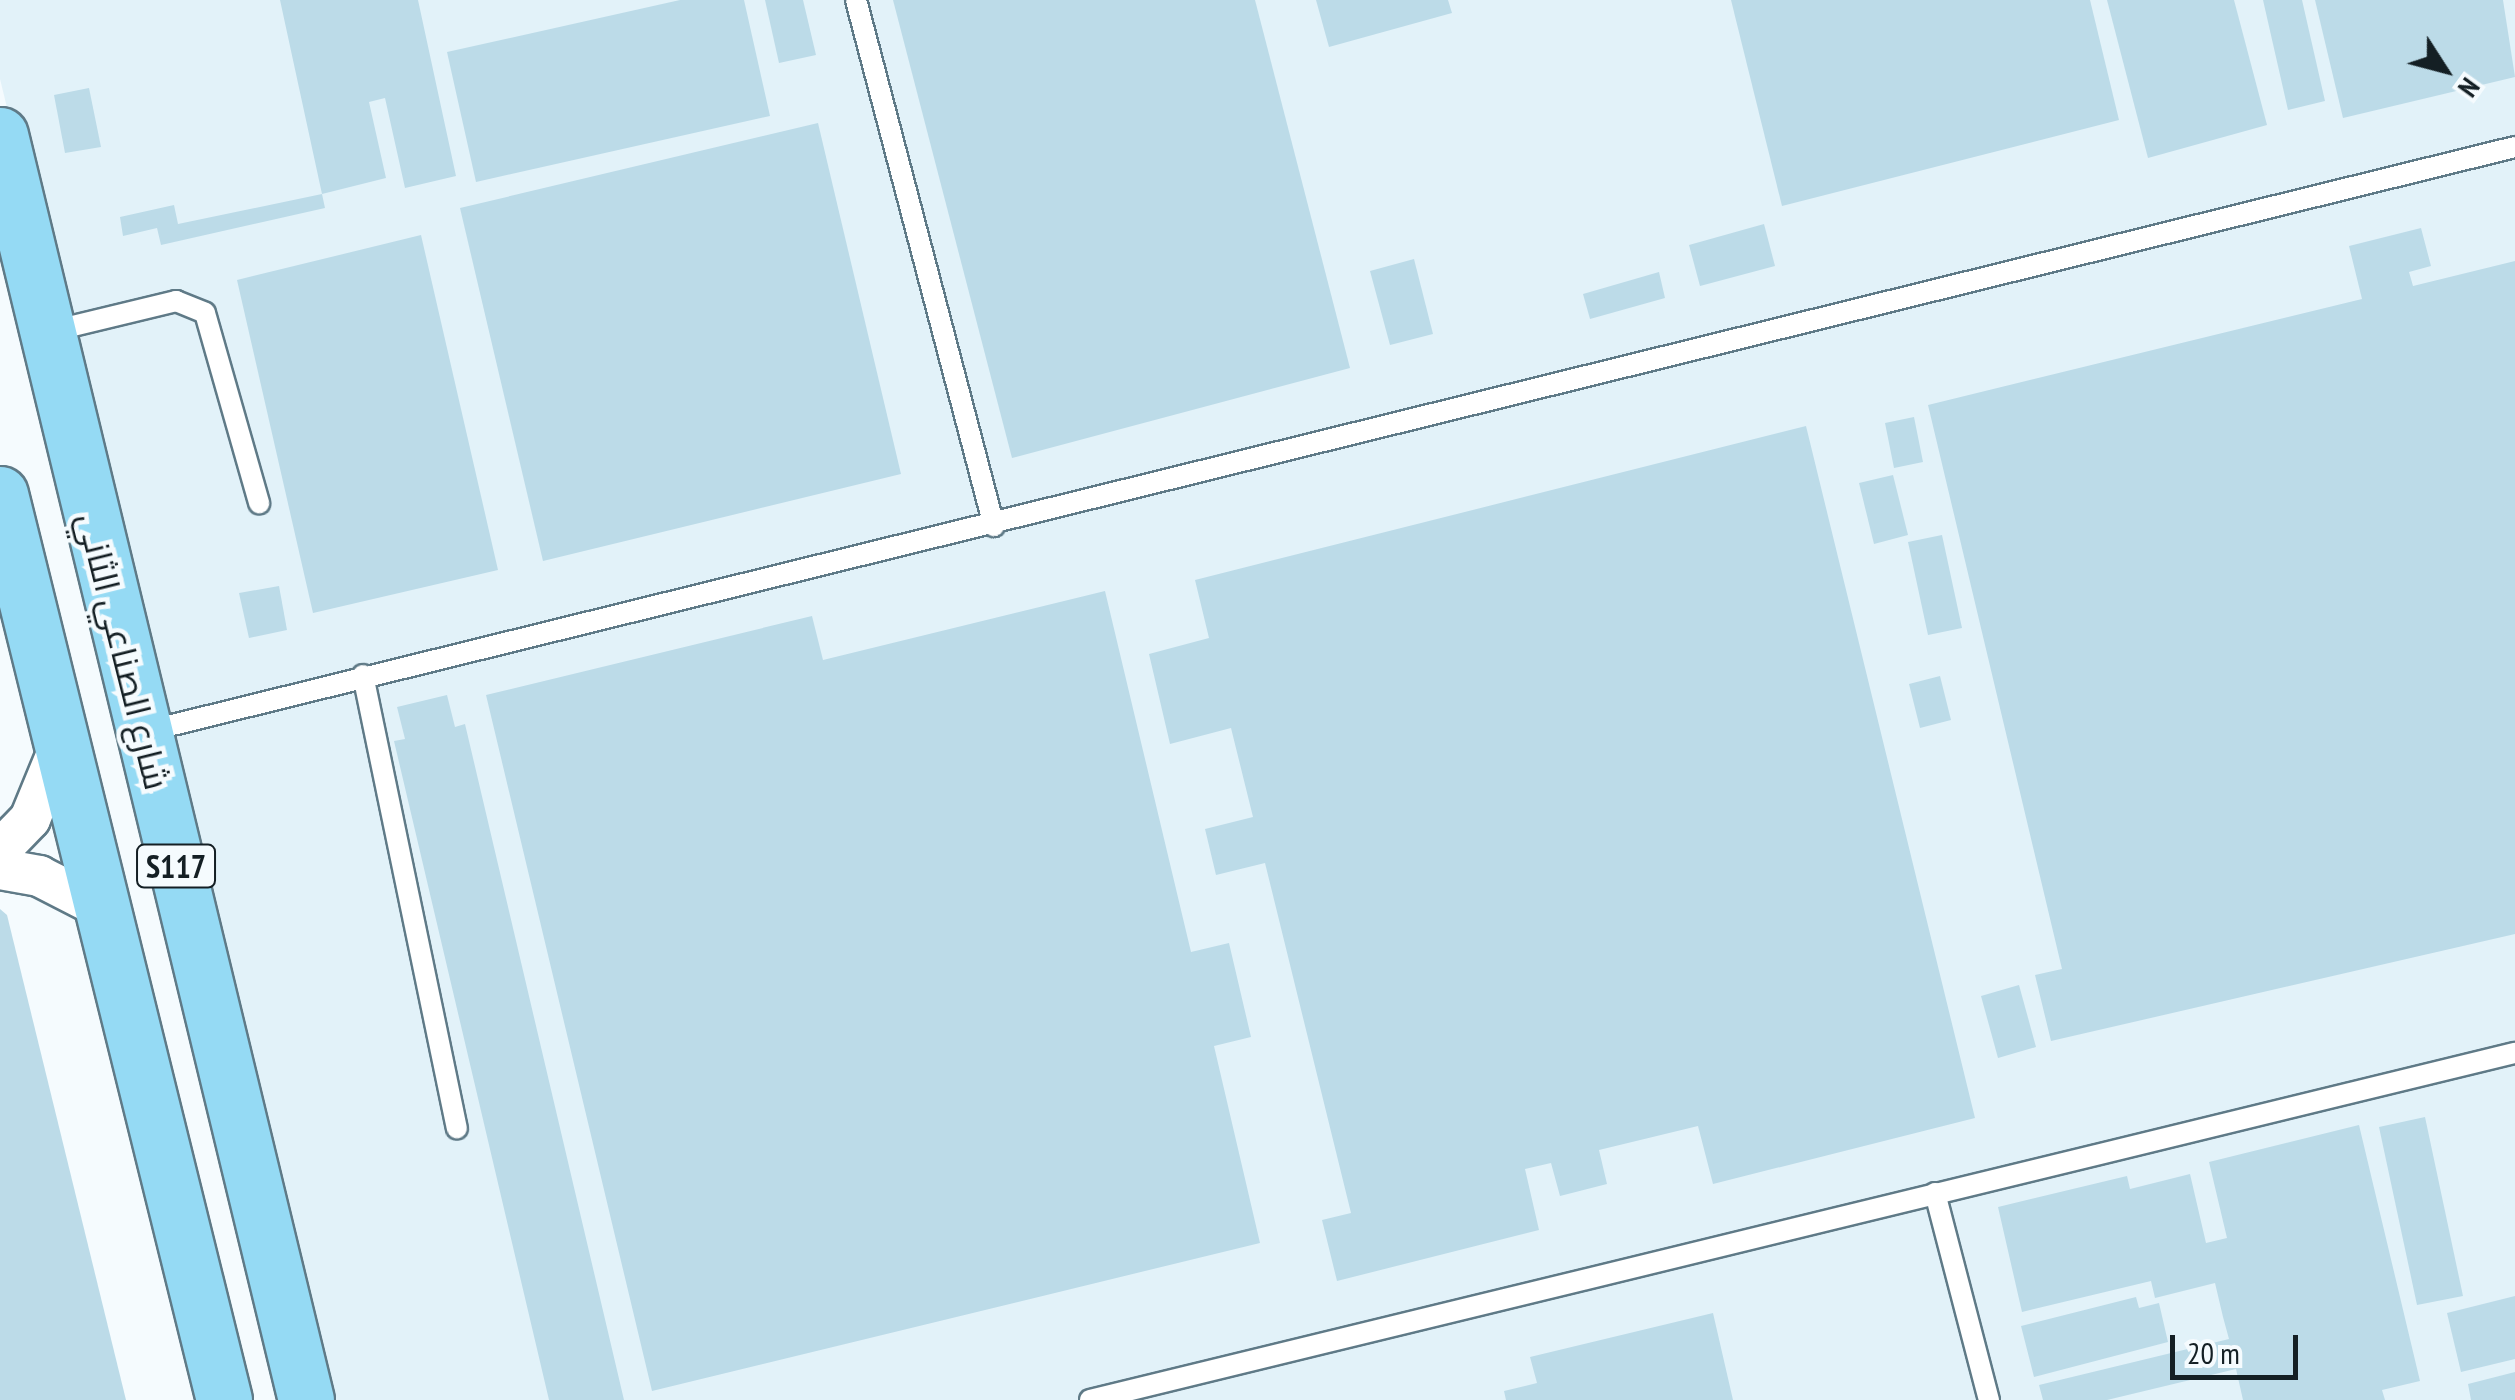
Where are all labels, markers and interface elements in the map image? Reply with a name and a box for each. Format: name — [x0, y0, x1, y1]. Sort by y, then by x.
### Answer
north arrow — [2395, 20, 2495, 120]
text: N — [2450, 71, 2489, 105]
street label: شارع الصناعي الثاني — [69, 508, 179, 794]
road number: S117 — [136, 839, 216, 893]
scale bar — [2175, 1315, 2302, 1377]
text: 20 m — [2187, 1333, 2240, 1372]

